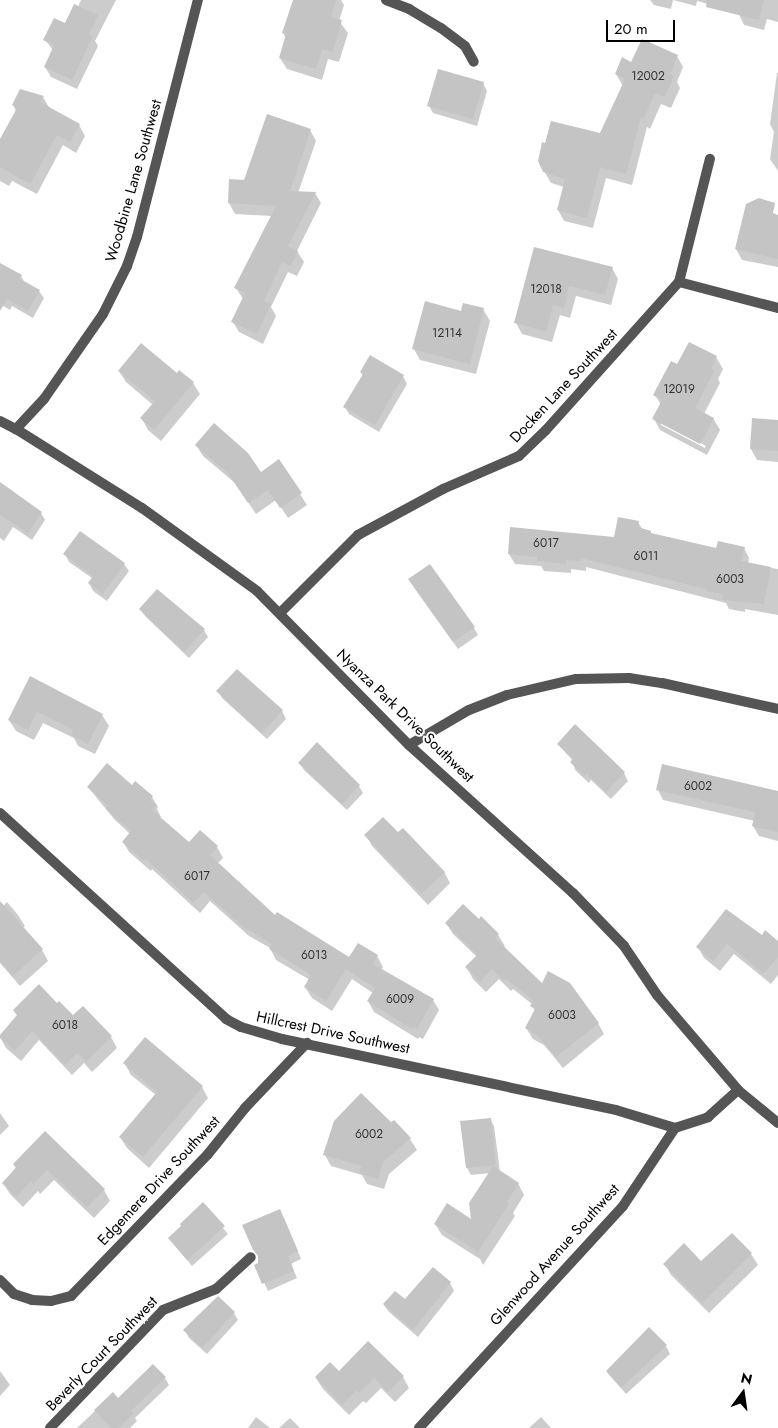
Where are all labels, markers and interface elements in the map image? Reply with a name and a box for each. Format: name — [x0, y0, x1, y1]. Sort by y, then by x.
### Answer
scale bar — [608, 10, 677, 42]
text: 20 m — [614, 18, 648, 40]
house number: 12002 — [631, 70, 665, 84]
street label: Woodbine Lane Southwest — [102, 98, 166, 264]
house number: 12018 — [530, 283, 562, 297]
street label: Docken Lane Southwest — [507, 325, 621, 447]
house number: 12114 — [432, 327, 462, 341]
house number: 12019 — [663, 383, 695, 397]
house number: 6017 — [533, 537, 559, 551]
house number: 6011 — [634, 550, 658, 564]
house number: 6003 — [716, 573, 744, 587]
street label: Nyanza Park Drive Southwest — [333, 646, 477, 786]
house number: 6002 — [684, 780, 712, 794]
house number: 6017 — [184, 870, 210, 884]
house number: 6013 — [301, 949, 327, 963]
house number: 6009 — [386, 993, 414, 1007]
street label: Hillcrest Drive Southwest — [255, 1008, 411, 1058]
house number: 6003 — [548, 1009, 576, 1023]
house number: 6018 — [52, 1019, 78, 1033]
street label: Edgemere Drive Southwest — [94, 1113, 224, 1249]
house number: 6002 — [355, 1128, 383, 1142]
street label: Glenwood Avenue Southwest — [487, 1181, 623, 1329]
street label: Beverly Court Southwest — [43, 1293, 161, 1415]
text: N — [739, 1367, 754, 1389]
north arrow — [718, 1368, 768, 1418]

